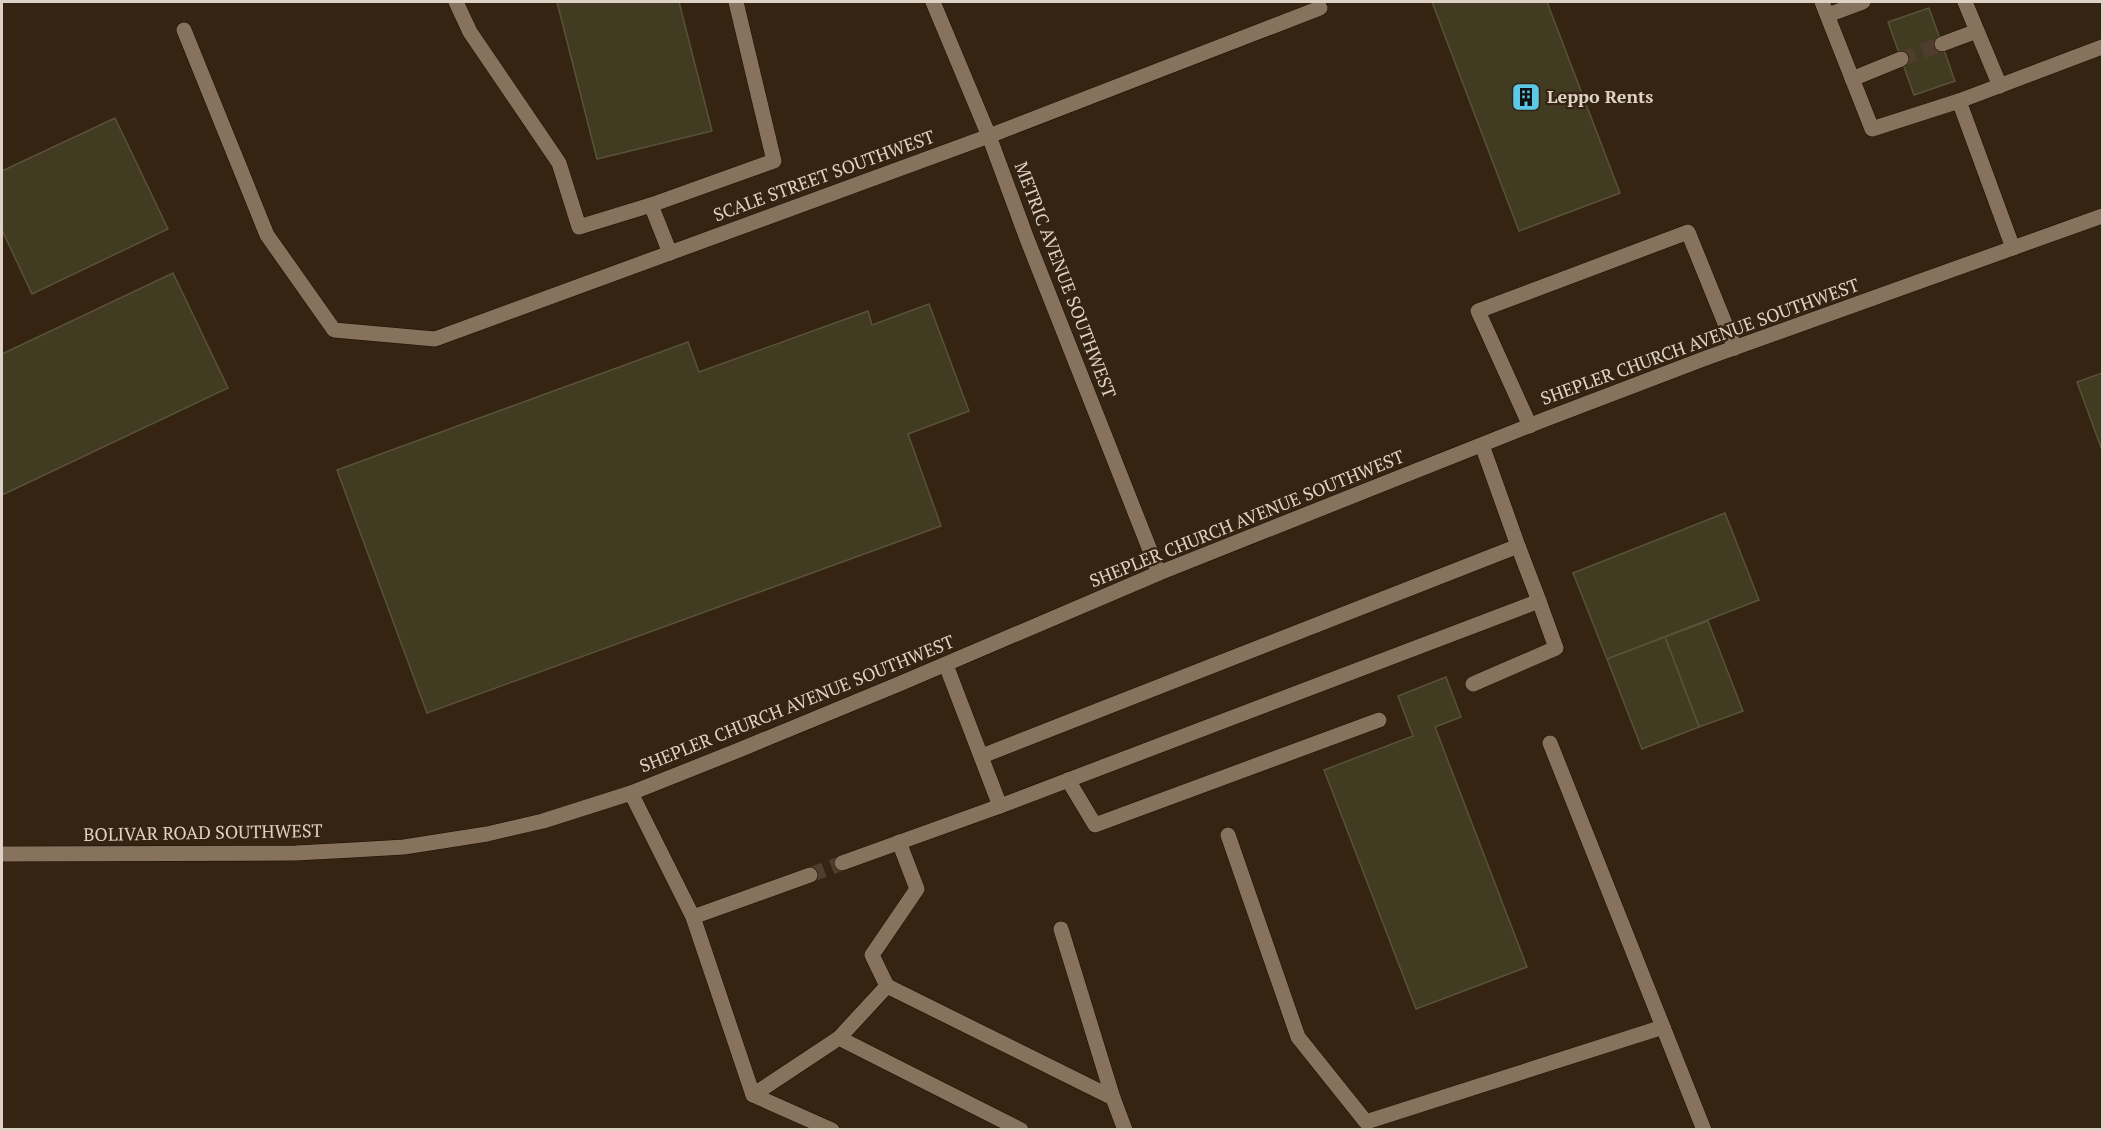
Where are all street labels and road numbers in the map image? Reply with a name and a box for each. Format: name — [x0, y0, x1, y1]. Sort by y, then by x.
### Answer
street label: SCALE STREET SOUTHWEST — [710, 124, 938, 226]
street label: METRIC AVENUE SOUTHWEST — [1010, 158, 1122, 401]
street label: SHEPLER CHURCH AVENUE SOUTHWEST — [1537, 272, 1862, 410]
street label: SHEPLER CHURCH AVENUE SOUTHWEST — [1086, 444, 1408, 592]
street label: SHEPLER CHURCH AVENUE SOUTHWEST — [636, 629, 958, 777]
street label: BOLIVAR ROAD SOUTHWEST — [83, 818, 323, 846]

